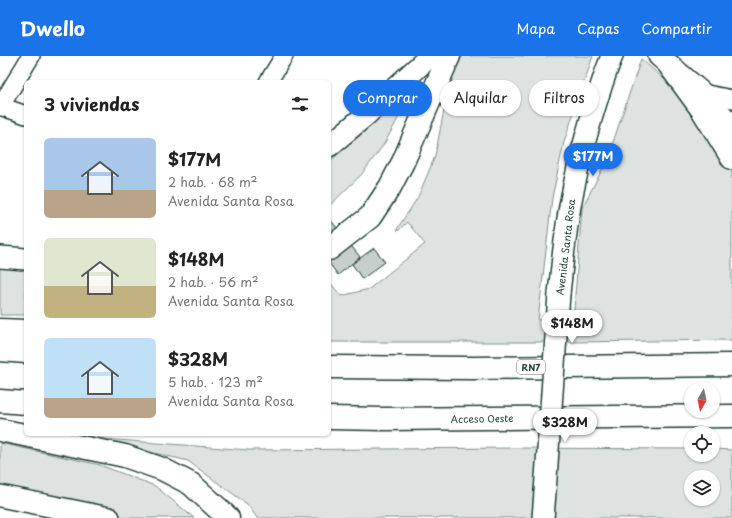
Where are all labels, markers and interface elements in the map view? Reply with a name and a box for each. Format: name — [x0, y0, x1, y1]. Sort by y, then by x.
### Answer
text: Dwello — [20, 14, 85, 42]
text: Mapa — [517, 18, 555, 39]
text: Capas — [577, 18, 619, 39]
text: Compartir — [641, 18, 712, 39]
chip: Comprar — [343, 80, 432, 116]
chip: Alquilar — [440, 80, 521, 116]
chip: Filtros — [529, 80, 599, 116]
text: 3 viviendas — [44, 91, 139, 117]
icon: filters — [289, 93, 311, 115]
pin: $177M — [565, 143, 621, 177]
text: $177M — [168, 146, 221, 172]
text: $177M — [573, 146, 613, 165]
icon: home — [76, 154, 124, 202]
text: 2 hab. · 68 m² — [168, 172, 258, 191]
text: Avenida Santa Rosa — [168, 191, 294, 210]
street label: Avenida Santa Rosa — [552, 197, 578, 296]
text: $148M — [168, 246, 224, 272]
icon: home — [76, 254, 124, 302]
text: 2 hab. · 56 m² — [168, 272, 259, 291]
text: Avenida Santa Rosa — [168, 291, 294, 310]
pin: $148M — [544, 310, 600, 344]
text: $148M — [550, 313, 594, 332]
text: $328M — [168, 346, 228, 372]
icon: home — [76, 354, 124, 402]
road number: RN7 — [517, 360, 545, 374]
text: 5 hab. · 123 m² — [168, 372, 263, 391]
north arrow — [684, 382, 720, 418]
map controls — [684, 382, 720, 506]
text: Avenida Santa Rosa — [168, 391, 294, 410]
pin: $328M — [537, 409, 593, 443]
street label: Acceso Oeste — [450, 410, 514, 426]
text: $328M — [542, 412, 588, 431]
button: locate — [684, 426, 720, 462]
button: layers — [684, 470, 720, 506]

